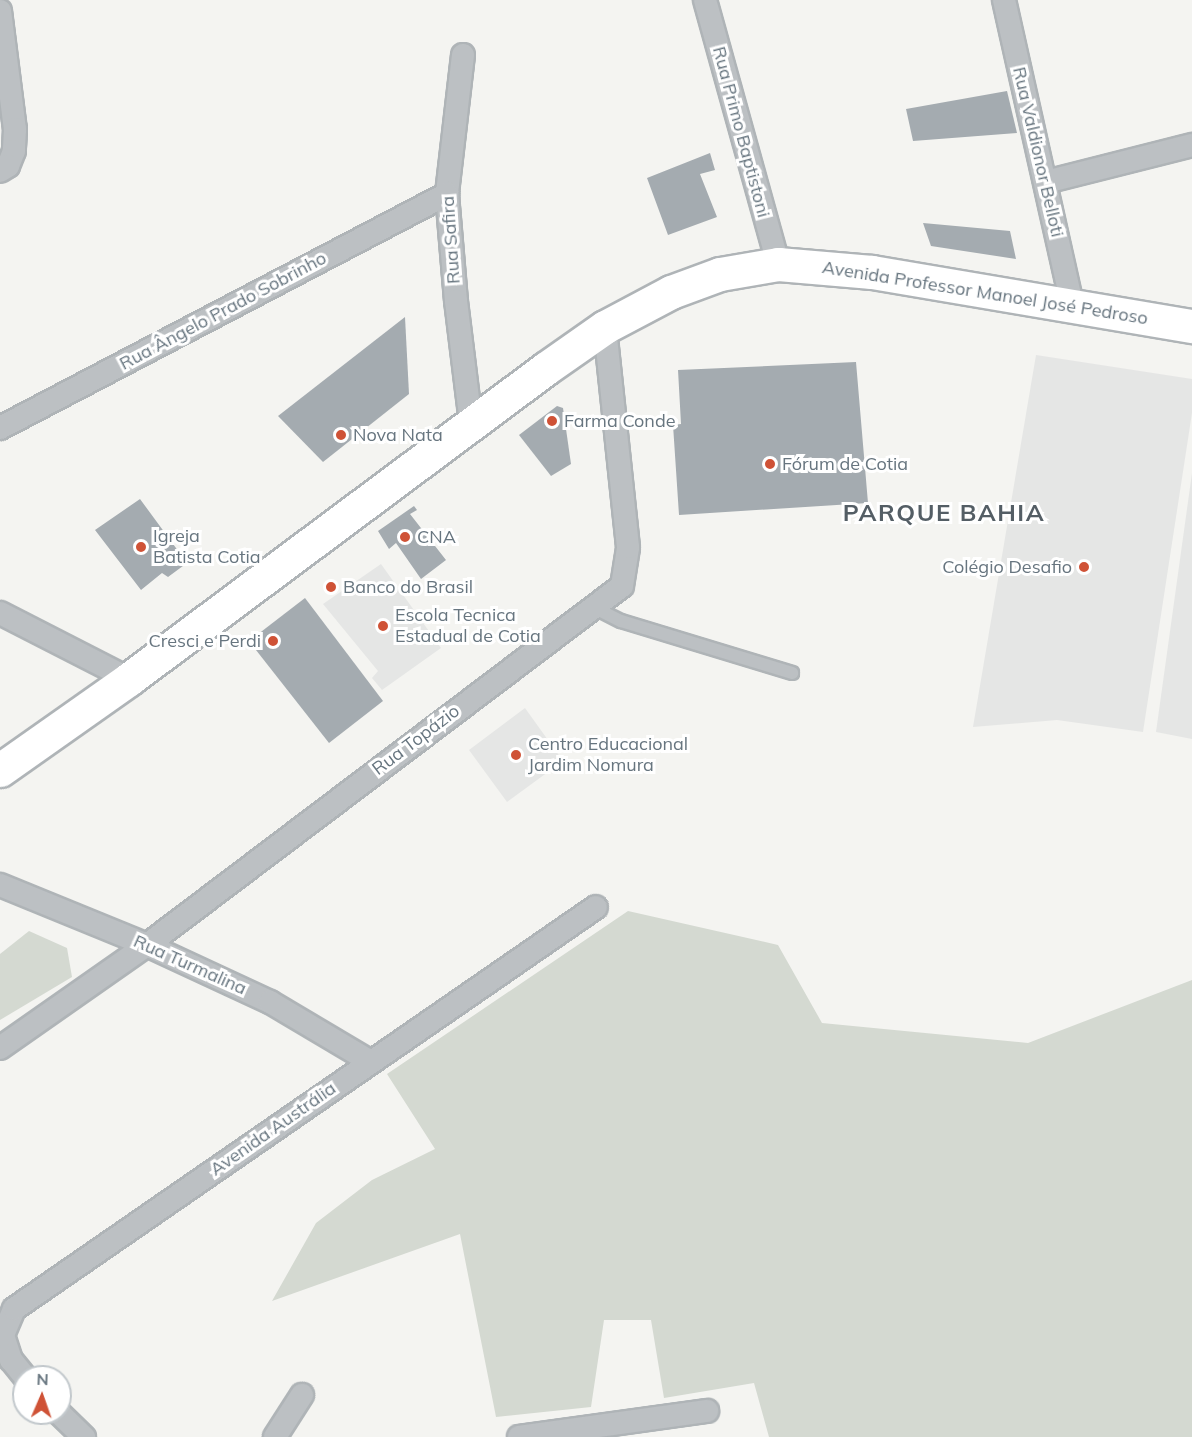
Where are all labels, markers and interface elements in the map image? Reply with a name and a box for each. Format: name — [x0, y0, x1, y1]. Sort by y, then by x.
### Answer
street label: Rua Primo Baptistoni — [708, 44, 774, 220]
street label: Rua Valdionor Belloti — [1008, 65, 1068, 239]
street label: Rua Safira — [437, 195, 465, 285]
street label: Rua Ângelo Prado Sobrinho — [116, 247, 330, 375]
street label: Avenida Professor Manoel José Pedroso — [821, 257, 1149, 329]
place label: Farma Conde — [564, 410, 675, 432]
marker: Farma Conde — [545, 414, 559, 428]
place label: Nova Nata — [353, 424, 443, 446]
marker: Nova Nata — [334, 428, 348, 442]
place label: Fórum de Cotia — [782, 453, 908, 475]
marker: Fórum de Cotia — [763, 457, 777, 471]
district label: PARQUE BAHIA — [843, 499, 1045, 527]
place label: Igreja Batista Cotia — [153, 526, 261, 568]
place label: CNA — [417, 526, 456, 548]
marker: CNA — [398, 530, 412, 544]
marker: Igreja Batista Cotia — [134, 540, 148, 554]
place label: Colégio Desafio — [942, 556, 1072, 578]
marker: Colégio Desafio — [1077, 560, 1091, 574]
place label: Banco do Brasil — [343, 576, 473, 598]
marker: Banco do Brasil — [324, 580, 338, 594]
place label: Escola Tecnica Estadual de Cotia — [395, 605, 541, 648]
marker: Escola Tecnica Estadual de Cotia — [376, 619, 390, 633]
place label: Cresci e Perdi — [149, 630, 261, 652]
marker: Cresci e Perdi — [266, 634, 280, 648]
street label: Rua Topázio — [368, 700, 464, 780]
place label: Centro Educacional Jardim Nomura — [528, 734, 688, 777]
marker: Centro Educacional Jardim Nomura — [509, 748, 523, 762]
street label: Rua Turmalina — [130, 930, 250, 1000]
street label: Avenida Austrália — [206, 1078, 340, 1180]
north arrow — [12, 1365, 72, 1425]
text: N — [36, 1369, 49, 1389]

